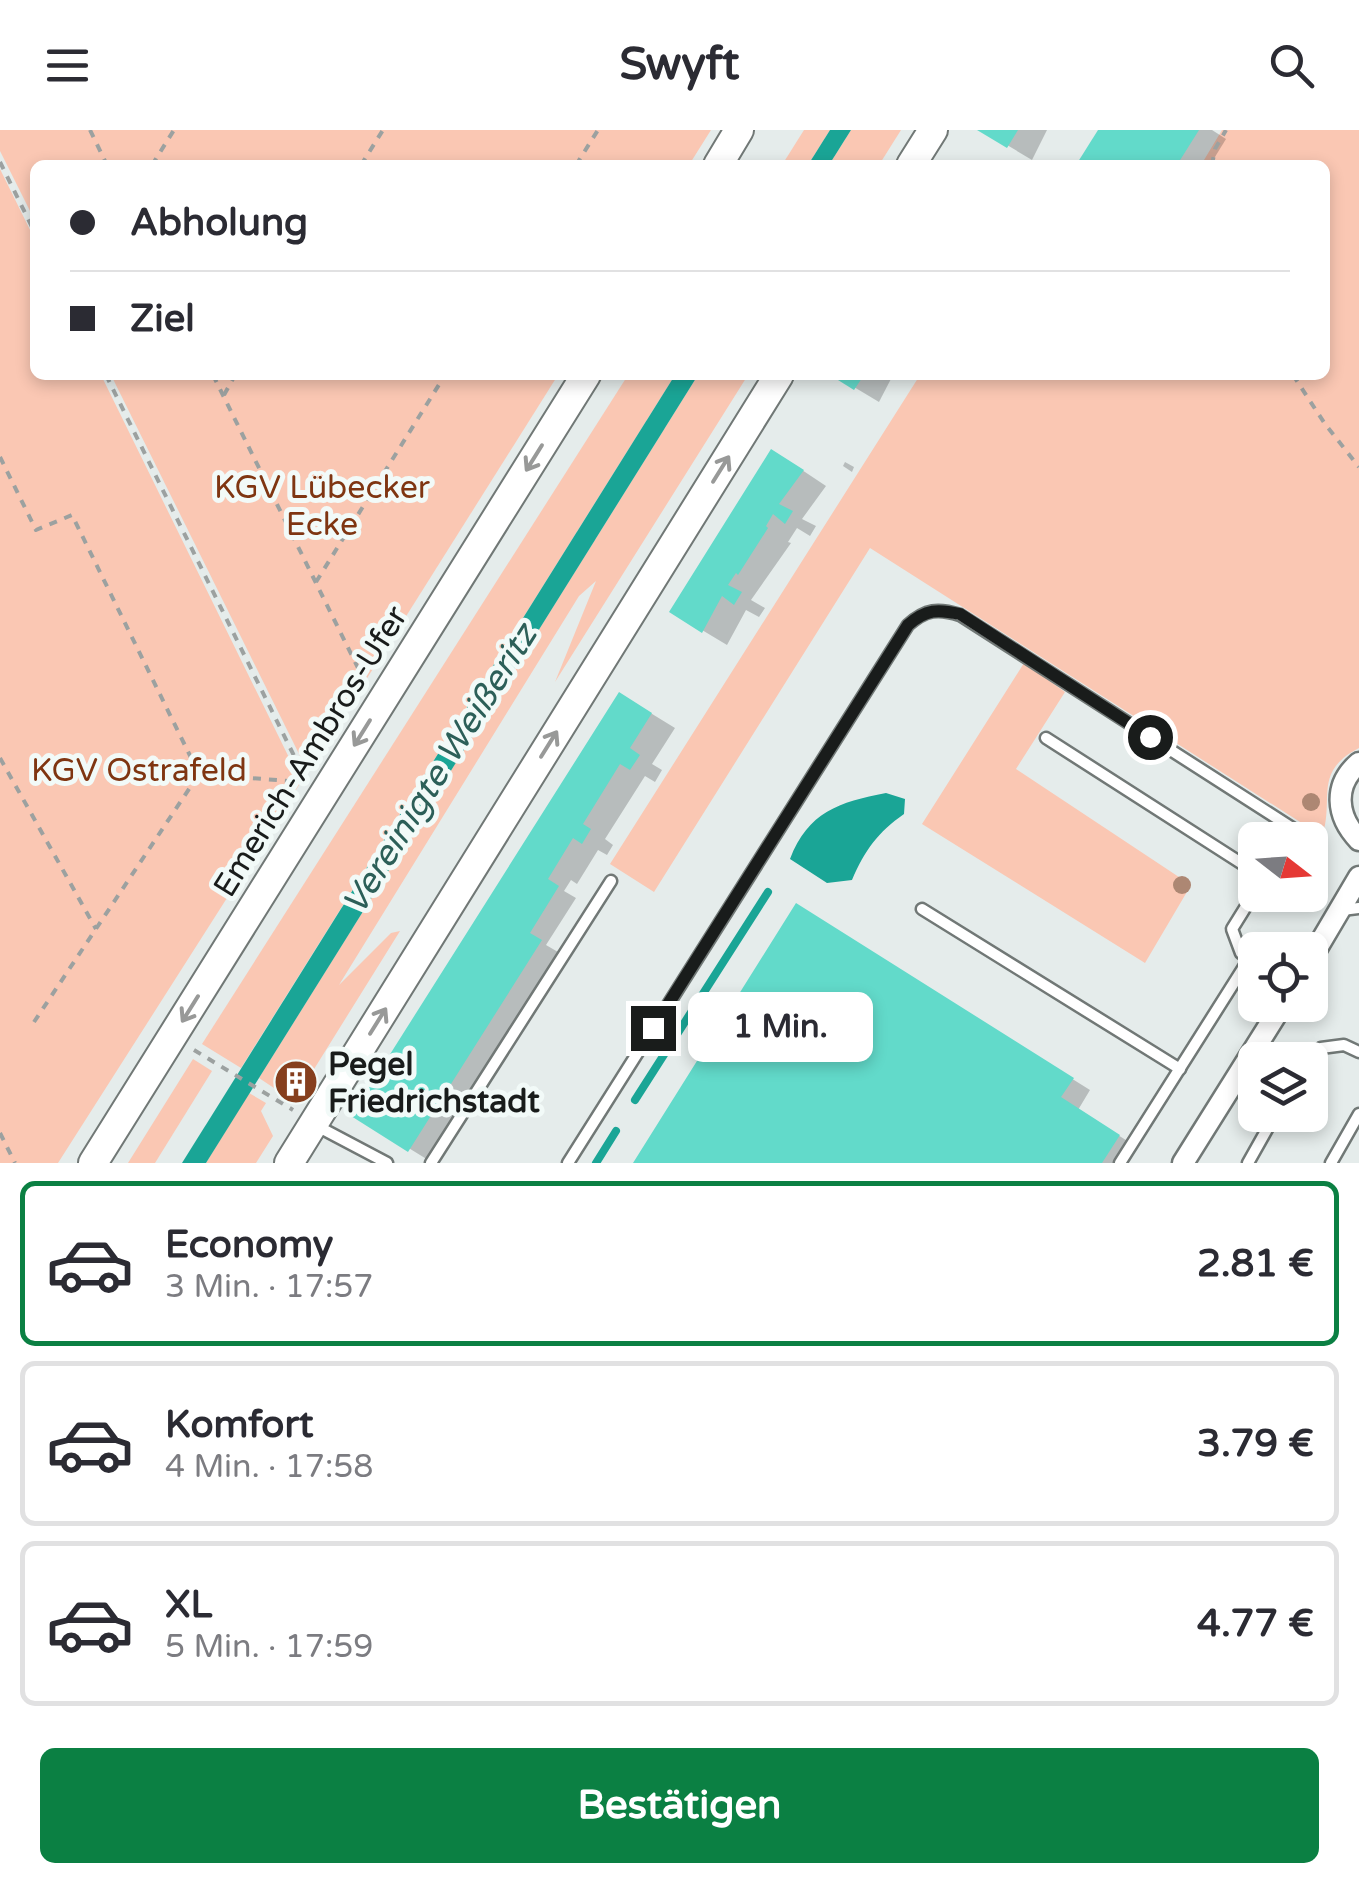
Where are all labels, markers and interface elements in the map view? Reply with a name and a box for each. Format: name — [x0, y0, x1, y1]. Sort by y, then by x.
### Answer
icon: menu — [40, 38, 95, 93]
text: Swyft — [619, 38, 740, 92]
icon: search — [1264, 38, 1319, 93]
text: Abholung — [130, 200, 308, 246]
text: Ziel — [130, 296, 195, 342]
one-way arrow — [524, 443, 545, 471]
one-way arrow — [711, 455, 731, 484]
park label: KGV Lübecker Ecke — [214, 469, 431, 544]
street label: Emerich-Ambros-Ufer — [206, 599, 416, 904]
water label: Vereinigte Weißeritz — [334, 614, 548, 922]
route start — [1128, 715, 1173, 760]
one-way arrow — [352, 718, 372, 747]
one-way arrow — [538, 731, 559, 759]
park label: KGV Ostrafeld — [31, 752, 247, 790]
north arrow — [1238, 822, 1328, 912]
map controls — [1238, 822, 1328, 1132]
button: locate — [1238, 932, 1328, 1022]
callout: 1 Min. — [688, 993, 873, 1063]
one-way arrow — [179, 994, 200, 1022]
route end — [631, 1006, 676, 1051]
one-way arrow — [367, 1007, 388, 1036]
text: 1 Min. — [733, 1008, 828, 1046]
button: layers — [1238, 1042, 1328, 1132]
place label: Pegel Friedrichstadt — [328, 1046, 541, 1121]
building icon: Pegel Friedrichstadt — [273, 1059, 319, 1105]
icon: car — [45, 1219, 135, 1309]
text: Economy — [165, 1222, 333, 1268]
text: 2.81 € — [1197, 1241, 1314, 1287]
text: 3 Min. · 17:57 — [165, 1268, 373, 1306]
icon: car — [45, 1399, 135, 1489]
text: Komfort — [165, 1402, 314, 1448]
text: 3.79 € — [1197, 1421, 1314, 1467]
text: 4 Min. · 17:58 — [165, 1448, 373, 1486]
icon: car — [45, 1579, 135, 1669]
text: XL — [165, 1582, 212, 1628]
text: 4.77 € — [1197, 1601, 1314, 1647]
text: 5 Min. · 17:59 — [165, 1628, 373, 1666]
button: Bestätigen — [40, 1748, 1319, 1863]

